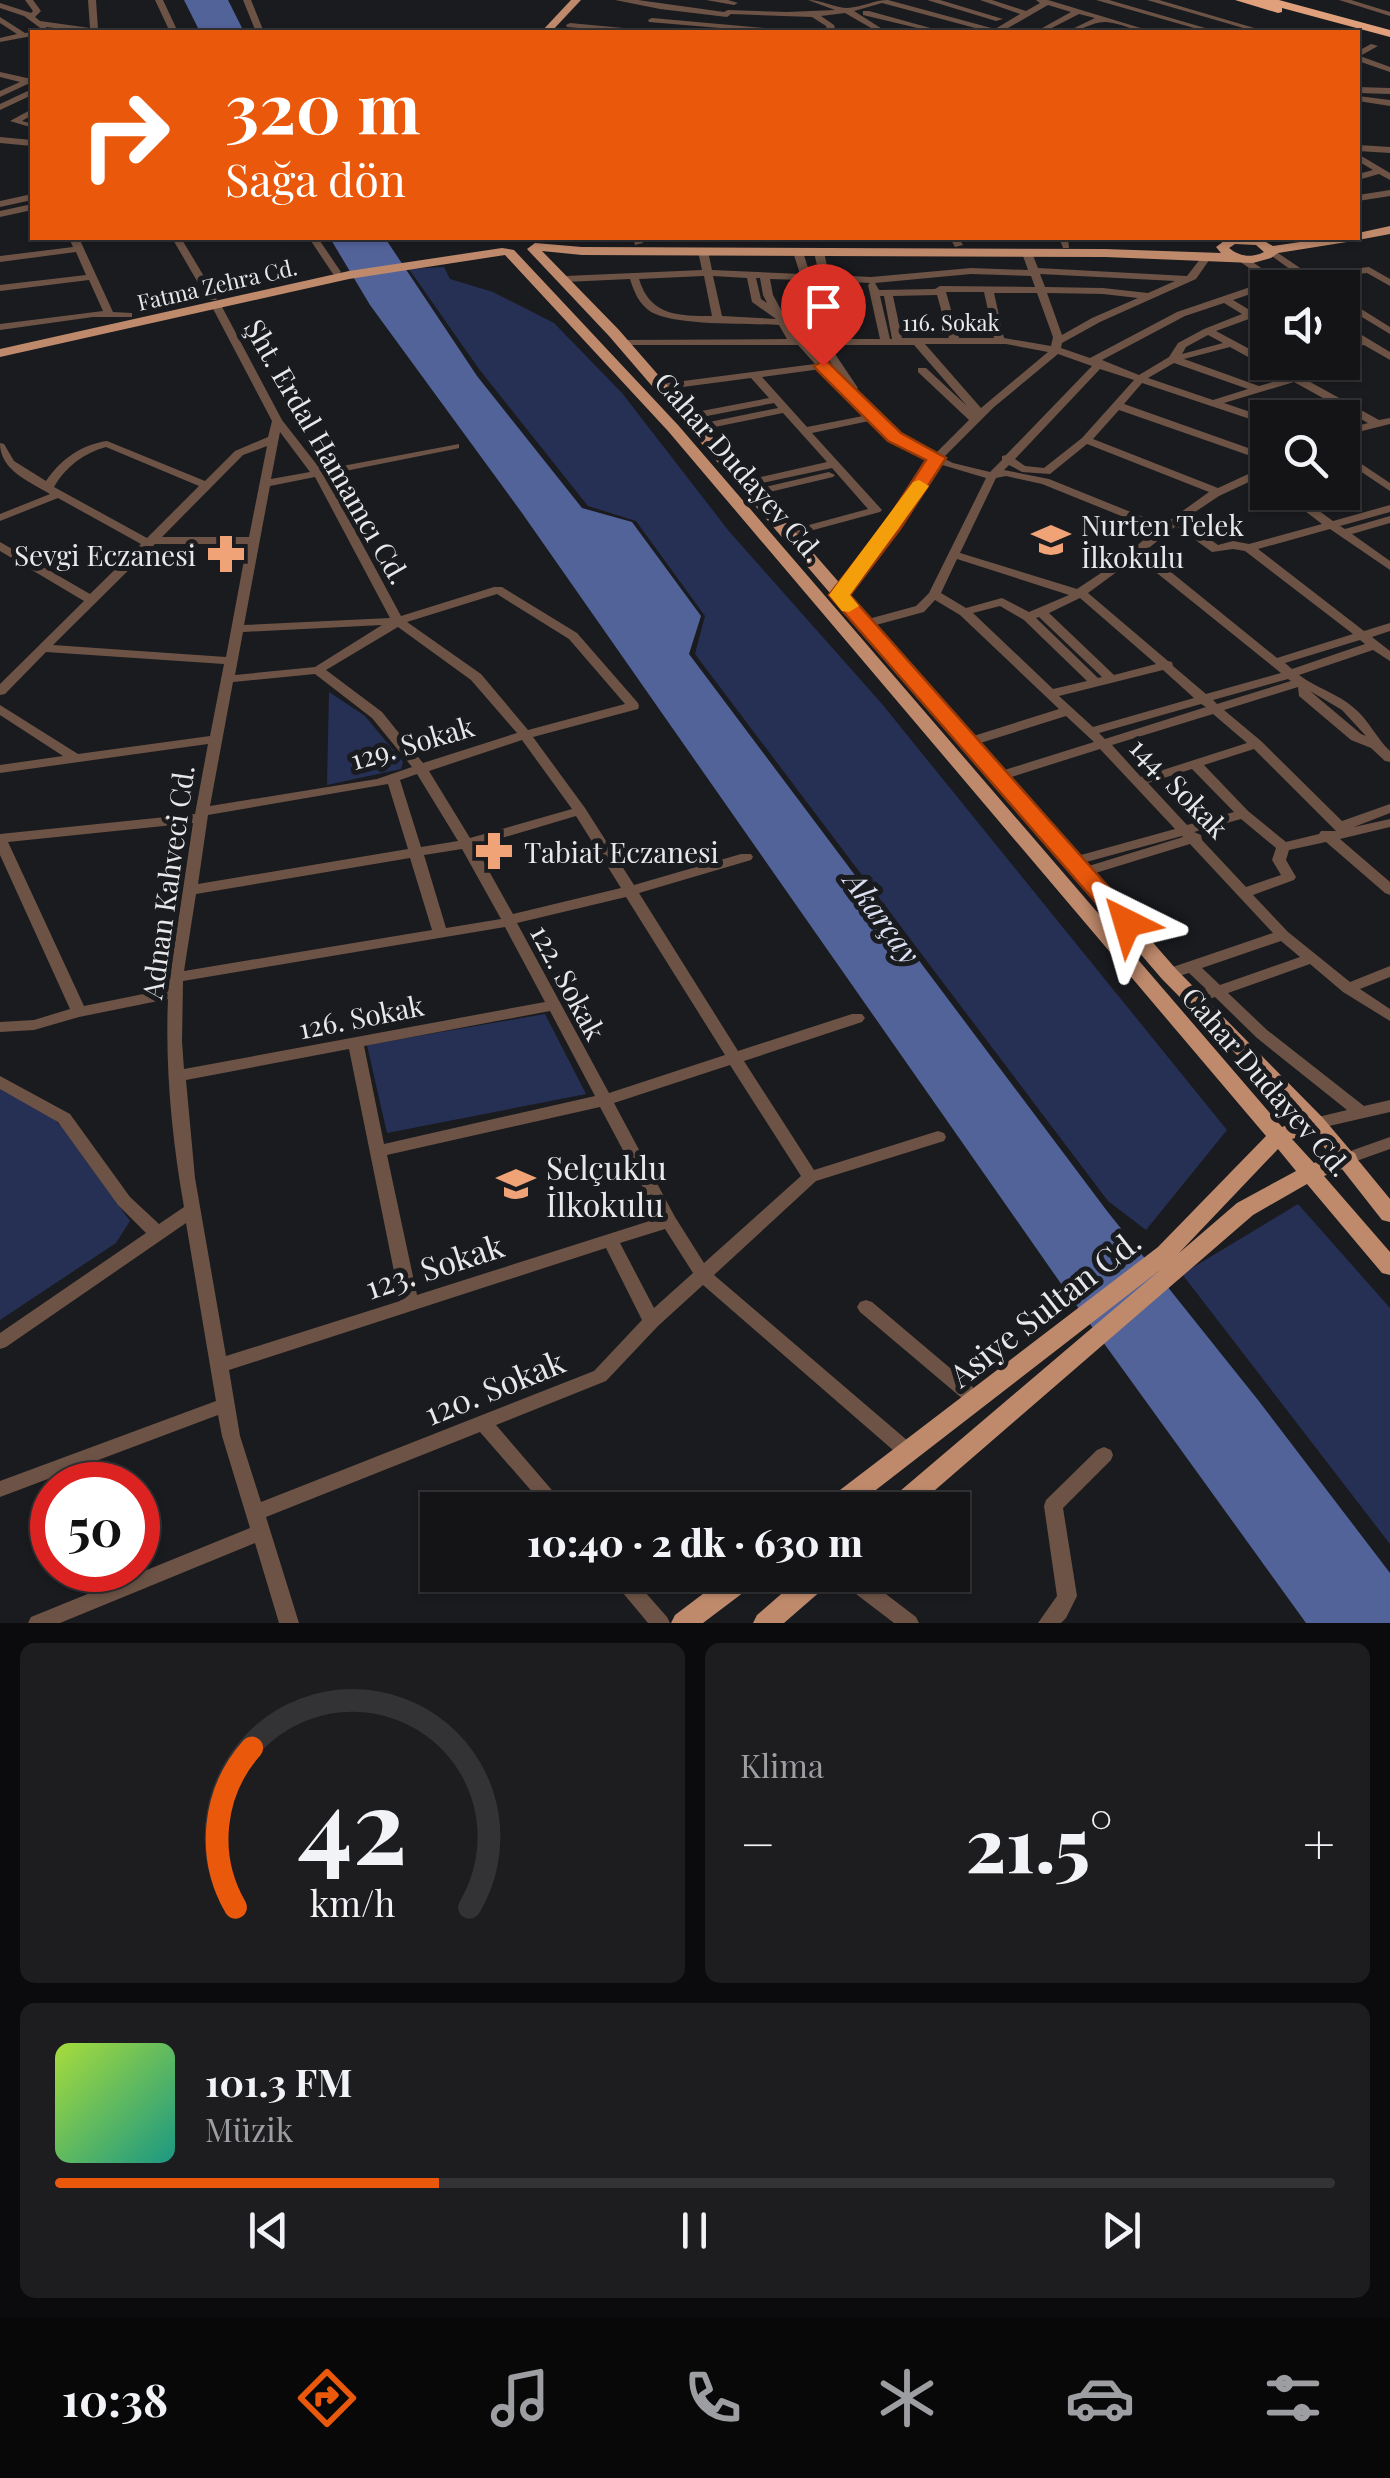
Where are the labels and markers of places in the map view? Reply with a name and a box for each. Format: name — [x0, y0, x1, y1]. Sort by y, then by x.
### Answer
pin — [781, 264, 866, 367]
place label: Nurten Telek İlkokulu — [1081, 506, 1244, 575]
school or university icon: Nurten Telek İlkokulu — [1030, 519, 1072, 561]
pharmacy icon: Sevgi Eczanesi — [205, 533, 247, 575]
place label: Sevgi Eczanesi — [14, 536, 196, 573]
pharmacy icon: Tabiat Eczanesi — [473, 830, 515, 872]
place label: Tabiat Eczanesi — [524, 833, 719, 870]
place label: Selçuklu İlkokulu — [546, 1145, 667, 1225]
school or university icon: Selçuklu İlkokulu — [495, 1163, 537, 1205]

